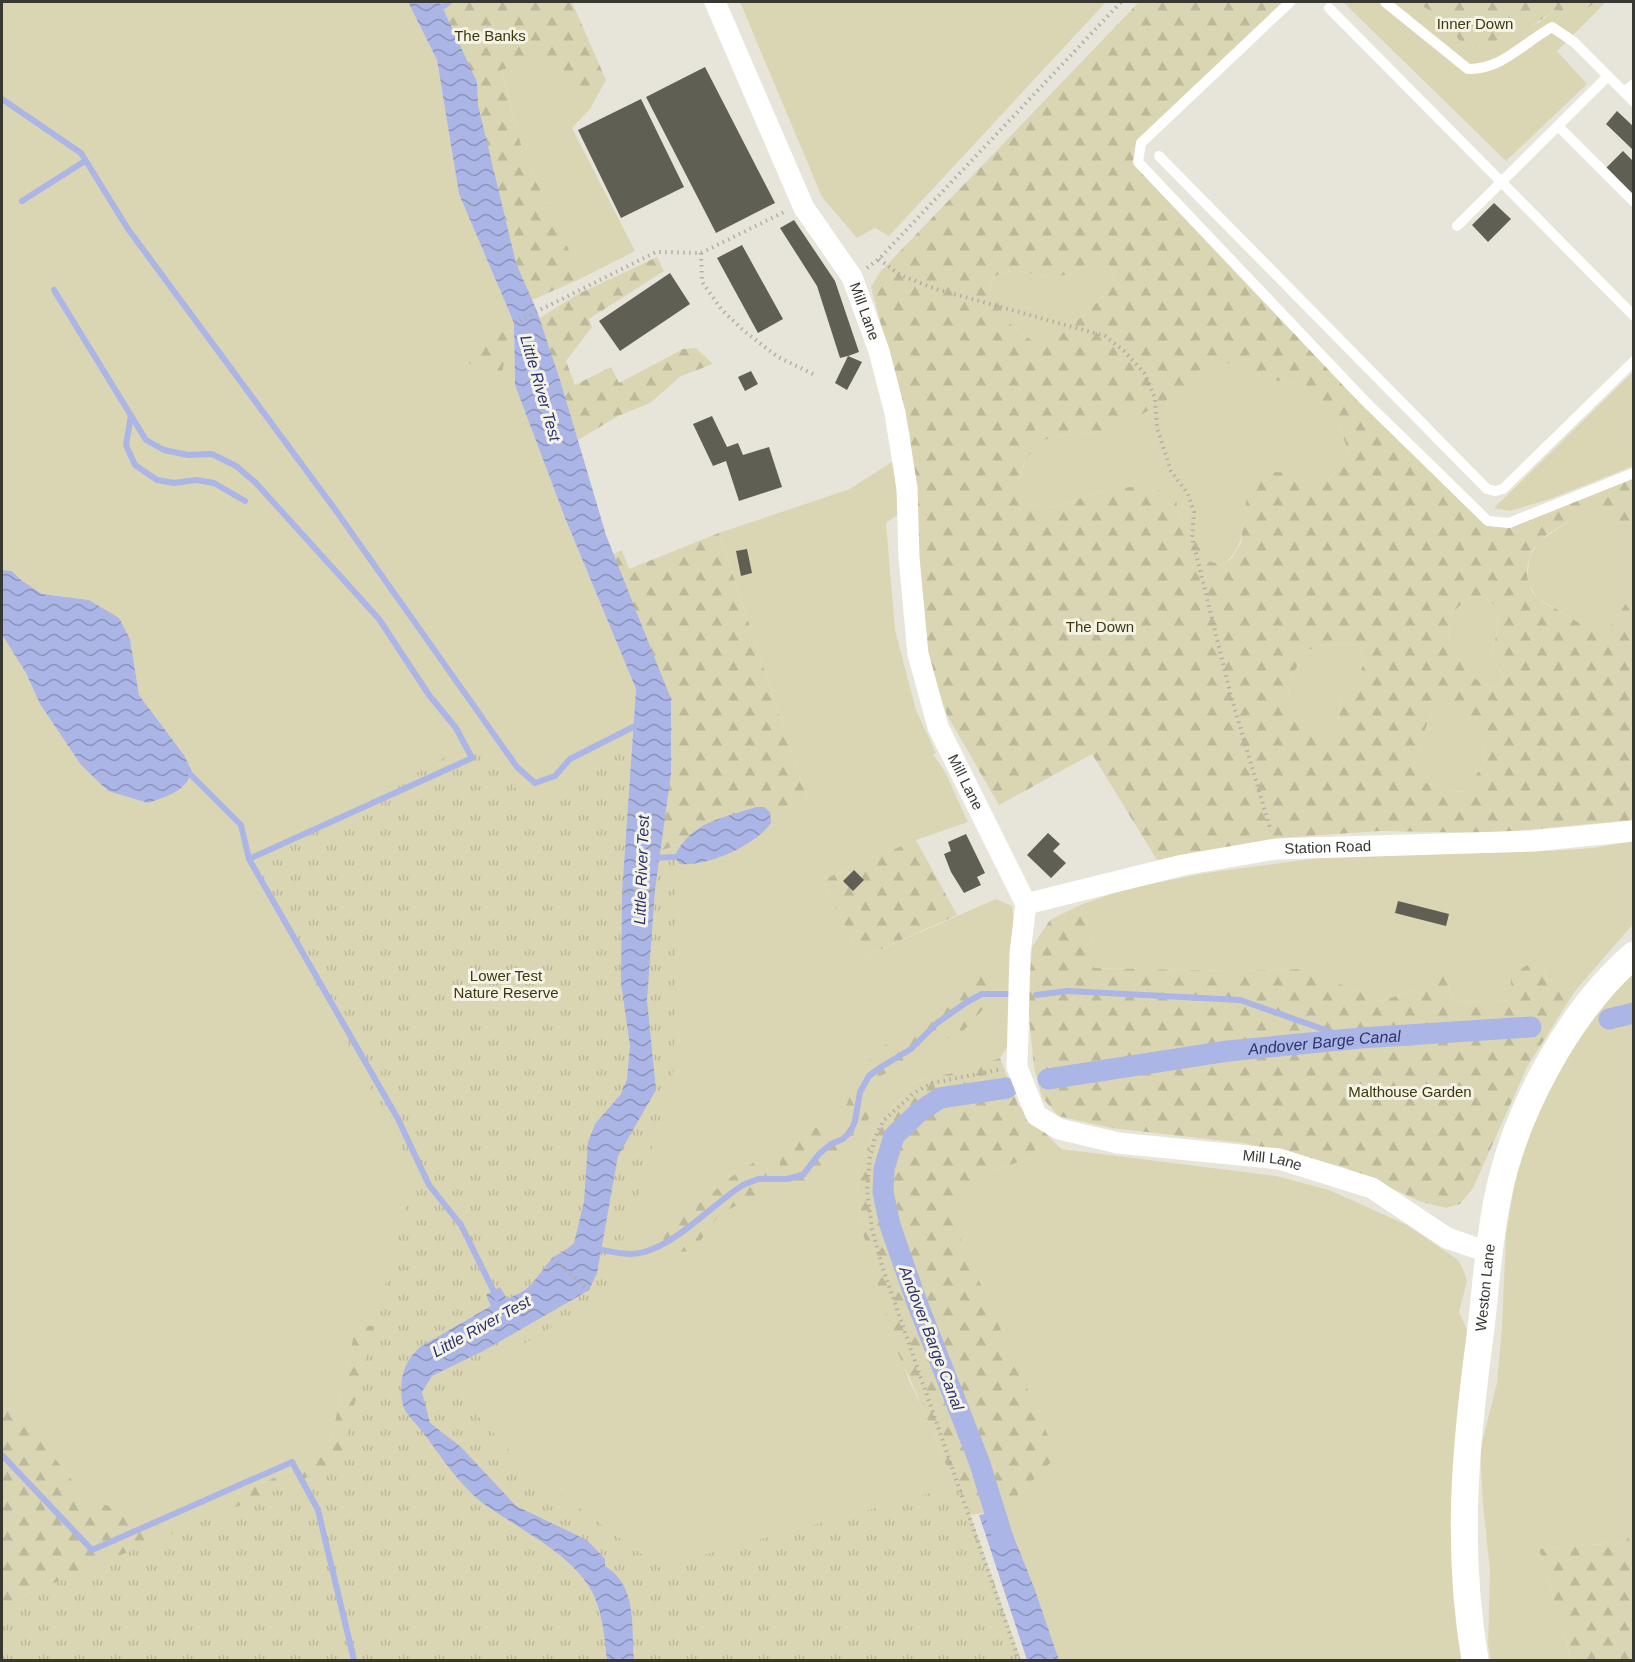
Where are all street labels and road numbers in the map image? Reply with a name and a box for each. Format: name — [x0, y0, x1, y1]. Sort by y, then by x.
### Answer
street label: Mill Lane — [847, 280, 883, 342]
street label: Mill Lane — [945, 751, 987, 813]
street label: Station Road — [1284, 837, 1371, 857]
street label: Mill Lane — [1242, 1146, 1304, 1174]
street label: Weston Lane — [1472, 1243, 1498, 1332]

